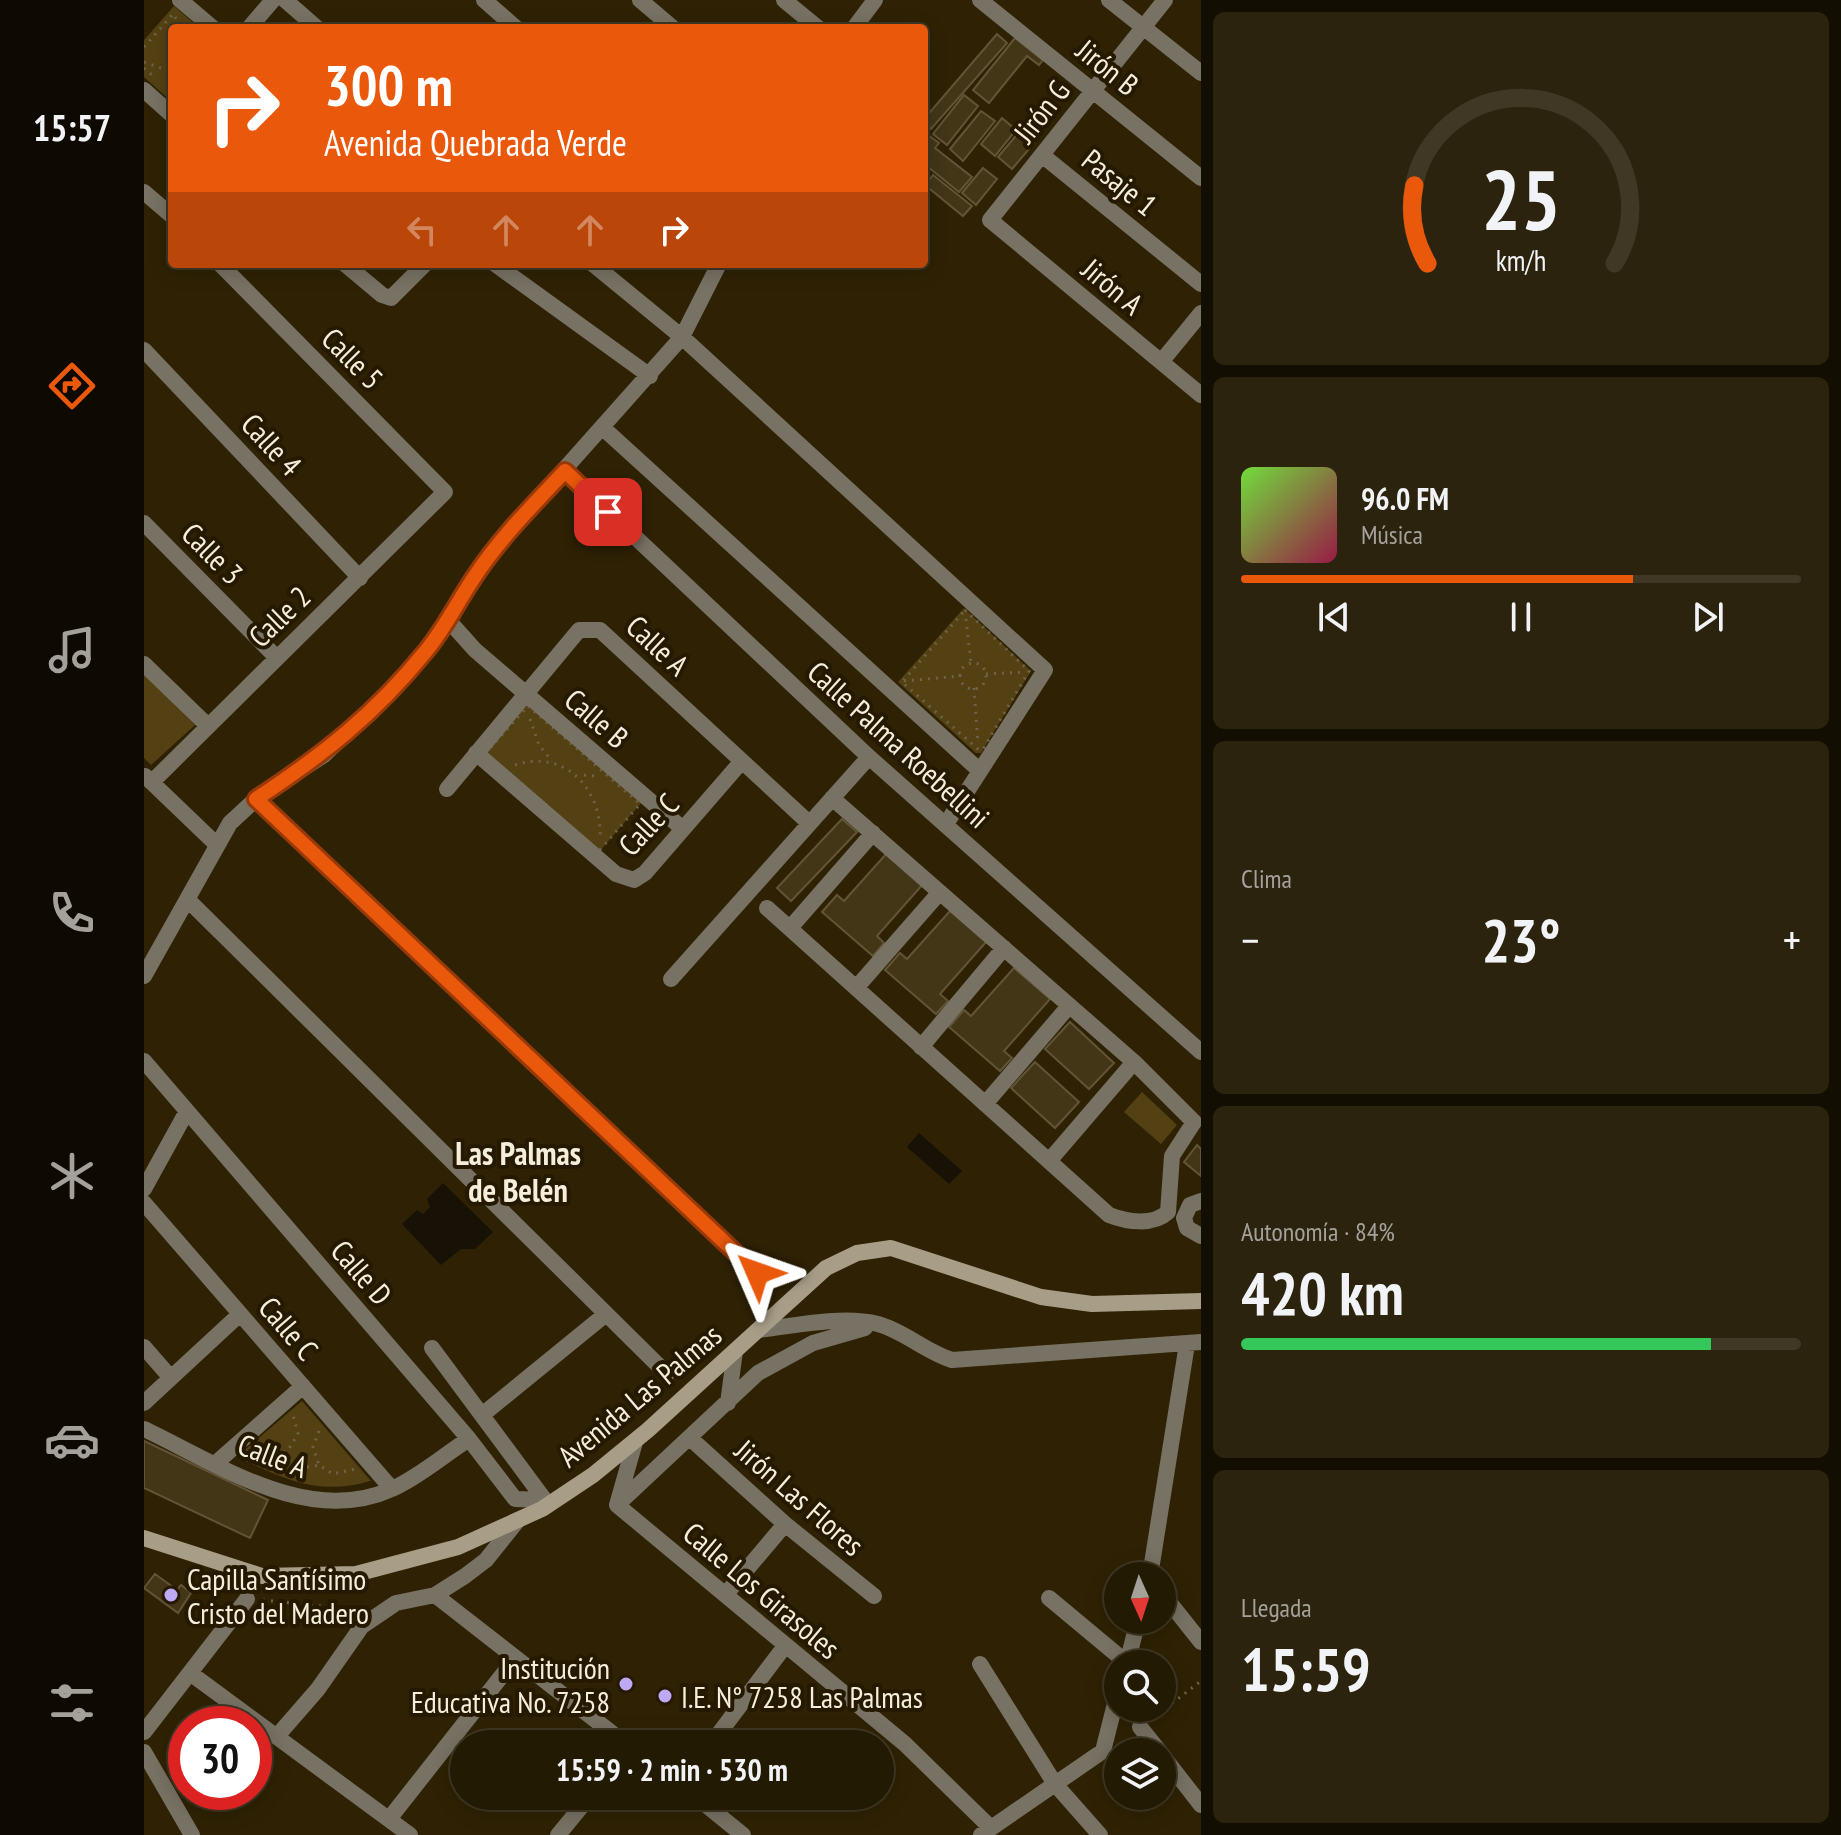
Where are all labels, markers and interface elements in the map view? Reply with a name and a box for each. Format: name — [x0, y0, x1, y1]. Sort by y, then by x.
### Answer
street label: Jirón B — [1068, 30, 1147, 104]
text: 300 m — [324, 49, 453, 121]
icon: right — [192, 56, 296, 160]
street label: Jirón G — [1004, 72, 1078, 151]
text: 15:57 — [33, 104, 111, 151]
text: Avenida Quebrada Verde — [324, 119, 627, 166]
street label: Pasaje 1 — [1074, 140, 1166, 224]
text: 25 — [1481, 145, 1561, 253]
icon: left — [400, 208, 444, 252]
icon: ahead — [484, 208, 528, 252]
icon: ahead — [568, 208, 612, 252]
icon: right — [652, 208, 696, 252]
text: km/h — [1496, 242, 1546, 279]
street label: Jirón A — [1074, 249, 1152, 323]
street label: Calle 5 — [314, 319, 392, 397]
icon: directions — [44, 358, 100, 414]
street label: Calle 4 — [233, 405, 311, 483]
pin — [574, 478, 642, 546]
text: 96.0 FM — [1361, 479, 1449, 518]
icon: arrive — [586, 490, 630, 534]
street label: Calle 3 — [174, 514, 252, 592]
text: Música — [1361, 518, 1423, 551]
street label: Calle 2 — [240, 577, 318, 655]
icon: previous — [1312, 595, 1356, 639]
icon: pause — [1499, 595, 1543, 639]
icon: next — [1686, 595, 1730, 639]
street label: Calle A — [619, 606, 698, 684]
icon: music — [44, 622, 100, 678]
street label: Calle Palma Roebellini — [800, 652, 998, 836]
street label: Calle B — [557, 680, 637, 756]
street label: Calle C — [609, 784, 687, 864]
text: Clima — [1241, 862, 1292, 895]
icon: phone — [44, 885, 100, 941]
text: 23° — [1481, 901, 1561, 979]
text: − — [1241, 911, 1259, 968]
text: + — [1783, 911, 1801, 968]
district label: Las Palmas de Belén — [455, 1132, 581, 1211]
icon: climate — [44, 1148, 100, 1204]
text: Autonomía · 84% — [1241, 1215, 1395, 1248]
street label: Calle D — [323, 1231, 401, 1313]
position arrow — [715, 1231, 799, 1315]
text: 420 km — [1241, 1254, 1404, 1332]
street label: Calle C — [251, 1288, 327, 1368]
street label: Avenida Las Palmas — [549, 1315, 729, 1475]
icon: car — [44, 1412, 100, 1468]
street label: Calle A — [233, 1424, 314, 1486]
street label: Jirón Las Flores — [727, 1430, 872, 1564]
street label: Calle Los Girasoles — [676, 1513, 848, 1667]
place label: Capilla Santísimo Cristo del Madero — [187, 1559, 369, 1632]
north arrow — [1104, 1562, 1176, 1634]
map controls — [1104, 1562, 1176, 1810]
marker: Capilla Santísimo Cristo del Madero — [162, 1586, 180, 1604]
text: Llegada — [1241, 1591, 1312, 1624]
text: 15:59 — [1241, 1630, 1371, 1708]
place label: Institución Educativa No. 7258 — [411, 1648, 610, 1721]
button: search — [1104, 1650, 1176, 1722]
icon: filters — [44, 1675, 100, 1731]
marker: Institución Educativa No. 7258 — [617, 1675, 635, 1693]
place label: I.E. N° 7258 Las Palmas — [681, 1677, 923, 1716]
marker: I.E. N° 7258 Las Palmas — [656, 1687, 674, 1705]
speed limit sign: 30 — [168, 1706, 272, 1810]
button: layers — [1104, 1738, 1176, 1810]
text: 15:59 · 2 min · 530 m — [556, 1750, 788, 1789]

